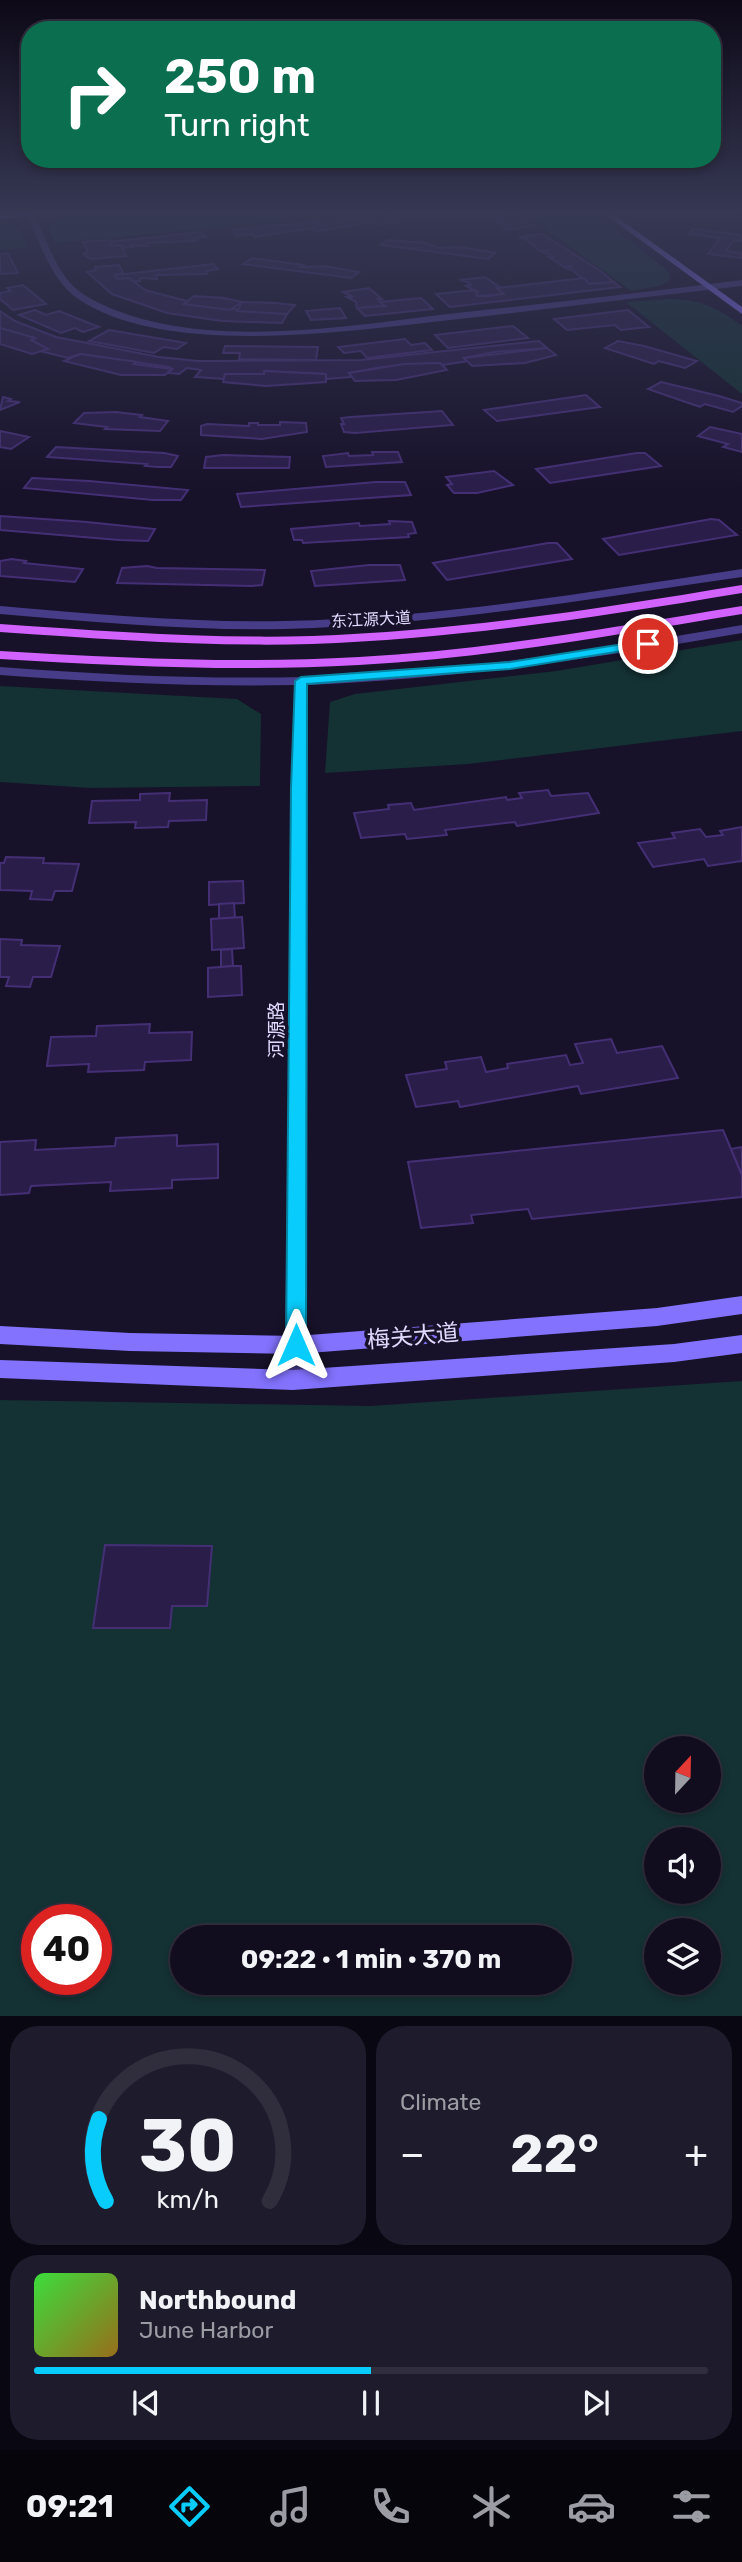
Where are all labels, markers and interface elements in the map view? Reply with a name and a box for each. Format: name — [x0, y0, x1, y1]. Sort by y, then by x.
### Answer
text: 250 m — [164, 47, 316, 105]
icon: right — [49, 49, 140, 140]
text: Turn right — [164, 106, 309, 144]
street label: 东江源大道 — [331, 608, 411, 631]
pin — [618, 614, 678, 674]
icon: arrive — [629, 625, 667, 663]
street label: 河源路 — [265, 1001, 288, 1059]
position arrow — [259, 1308, 333, 1382]
street label: 梅关大道 — [366, 1318, 460, 1354]
north arrow — [644, 1736, 721, 1813]
map controls — [644, 1736, 721, 1995]
button: sound — [644, 1827, 721, 1904]
speed limit sign: 40 — [21, 1904, 112, 1995]
button: layers — [644, 1918, 721, 1995]
text: 09:22 · 1 min · 370 m — [241, 1944, 501, 1975]
text: Climate — [400, 2088, 481, 2116]
text: 30 — [139, 2104, 237, 2190]
text: 22° — [510, 2123, 599, 2185]
text: − — [400, 2131, 425, 2177]
text: + — [684, 2131, 708, 2177]
text: km/h — [157, 2185, 219, 2214]
text: Northbound — [139, 2285, 297, 2316]
text: June Harbor — [139, 2316, 273, 2344]
icon: previous — [127, 2384, 165, 2422]
icon: pause — [352, 2384, 390, 2422]
icon: next — [577, 2384, 615, 2422]
icon: directions — [165, 2482, 214, 2531]
icon: music — [266, 2482, 315, 2531]
icon: phone — [366, 2482, 415, 2531]
icon: climate — [467, 2482, 516, 2531]
icon: car — [567, 2482, 616, 2531]
icon: filters — [667, 2482, 716, 2531]
text: 09:21 — [26, 2487, 114, 2525]

